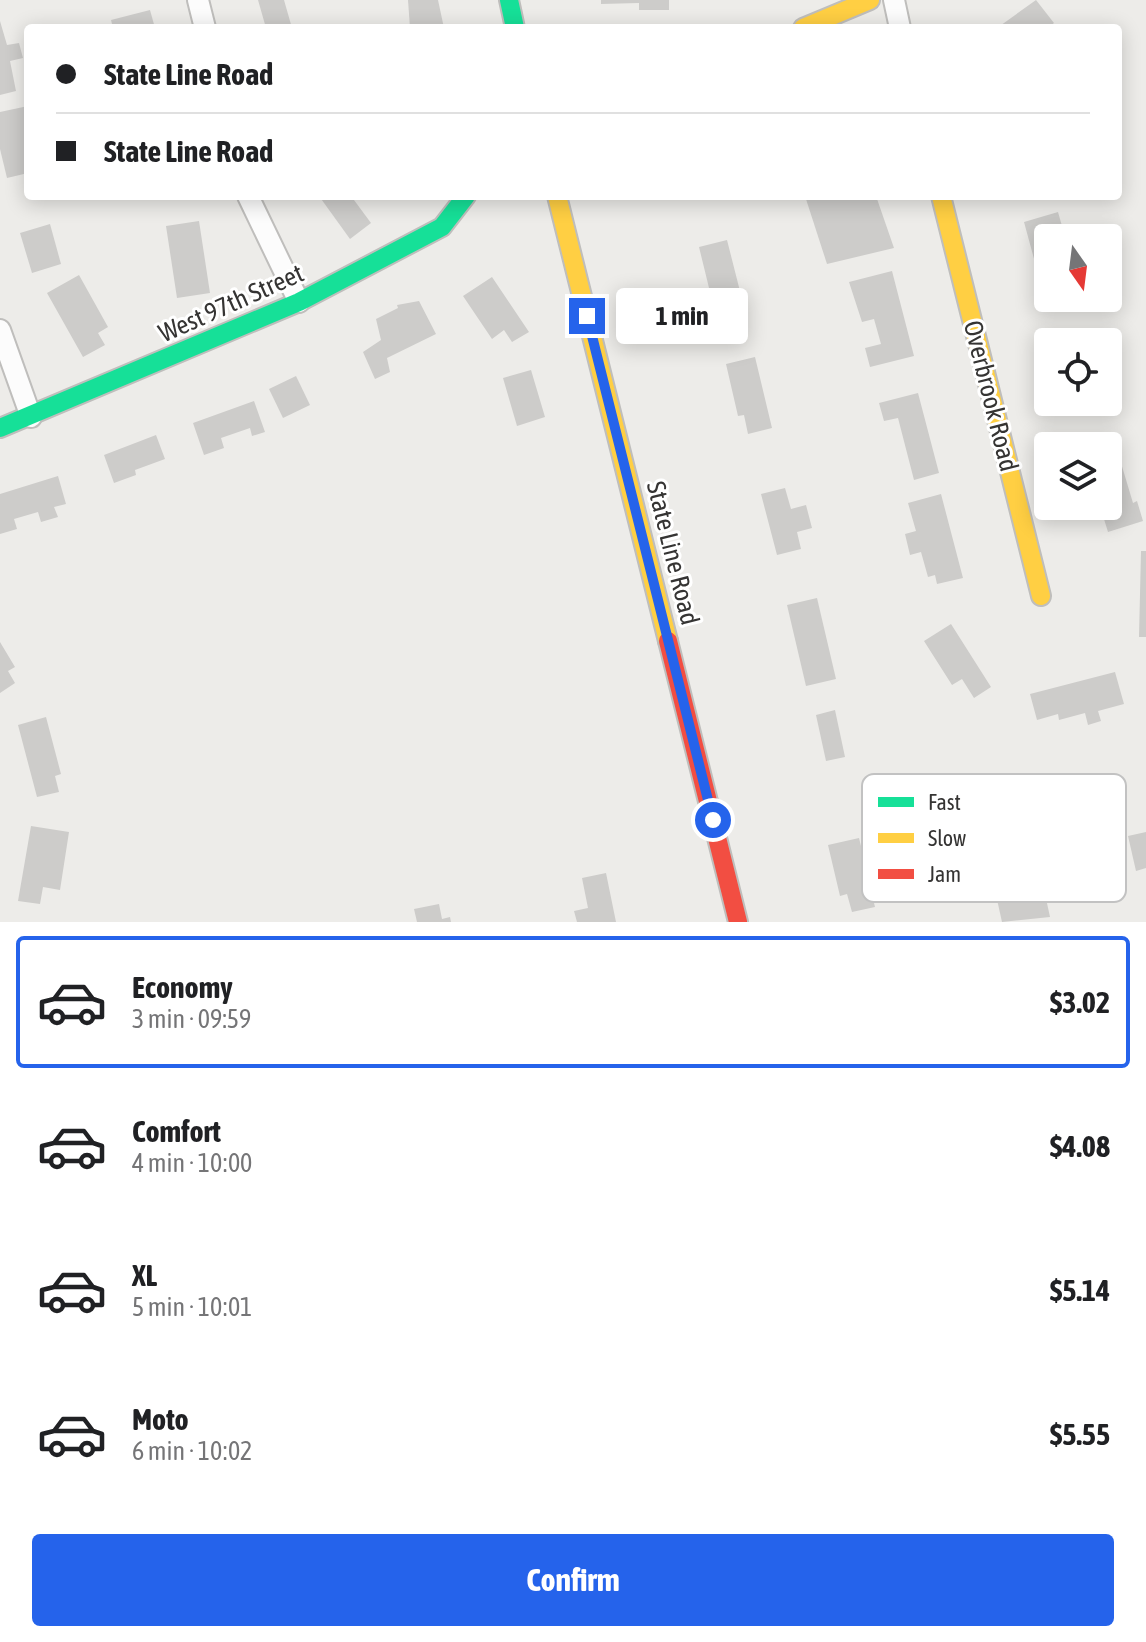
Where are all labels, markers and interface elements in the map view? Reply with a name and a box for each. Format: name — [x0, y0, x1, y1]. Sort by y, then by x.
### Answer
text: State Line Road — [104, 57, 273, 91]
text: State Line Road — [104, 134, 273, 168]
north arrow — [1034, 224, 1122, 312]
map controls — [1034, 224, 1122, 520]
street label: West 97th Street — [154, 258, 308, 348]
callout: 1 min — [615, 288, 747, 344]
route end — [569, 298, 605, 334]
text: 1 min — [655, 301, 709, 331]
street label: Overbrook Road — [958, 318, 1024, 474]
button: locate — [1034, 328, 1122, 416]
button: layers — [1034, 432, 1122, 520]
street label: State Line Road — [641, 478, 705, 628]
legend — [862, 774, 1126, 902]
text: Fast — [928, 789, 961, 815]
route start — [695, 802, 731, 838]
text: Slow — [928, 825, 966, 851]
text: Jam — [928, 861, 961, 887]
icon: car — [36, 966, 108, 1038]
text: Economy — [132, 970, 233, 1004]
text: $3.02 — [1050, 985, 1110, 1019]
text: 3 min · 09:59 — [132, 1004, 251, 1034]
icon: car — [36, 1110, 108, 1182]
text: Comfort — [132, 1114, 221, 1148]
text: $4.08 — [1050, 1129, 1110, 1163]
text: 4 min · 10:00 — [132, 1148, 252, 1178]
icon: car — [36, 1254, 108, 1326]
text: XL — [132, 1258, 157, 1292]
text: $5.14 — [1050, 1273, 1110, 1307]
text: 5 min · 10:01 — [132, 1292, 252, 1322]
icon: car — [36, 1398, 108, 1470]
text: Moto — [132, 1402, 189, 1436]
text: $5.55 — [1050, 1417, 1110, 1451]
text: 6 min · 10:02 — [132, 1436, 252, 1466]
button: Confirm — [32, 1534, 1114, 1626]

